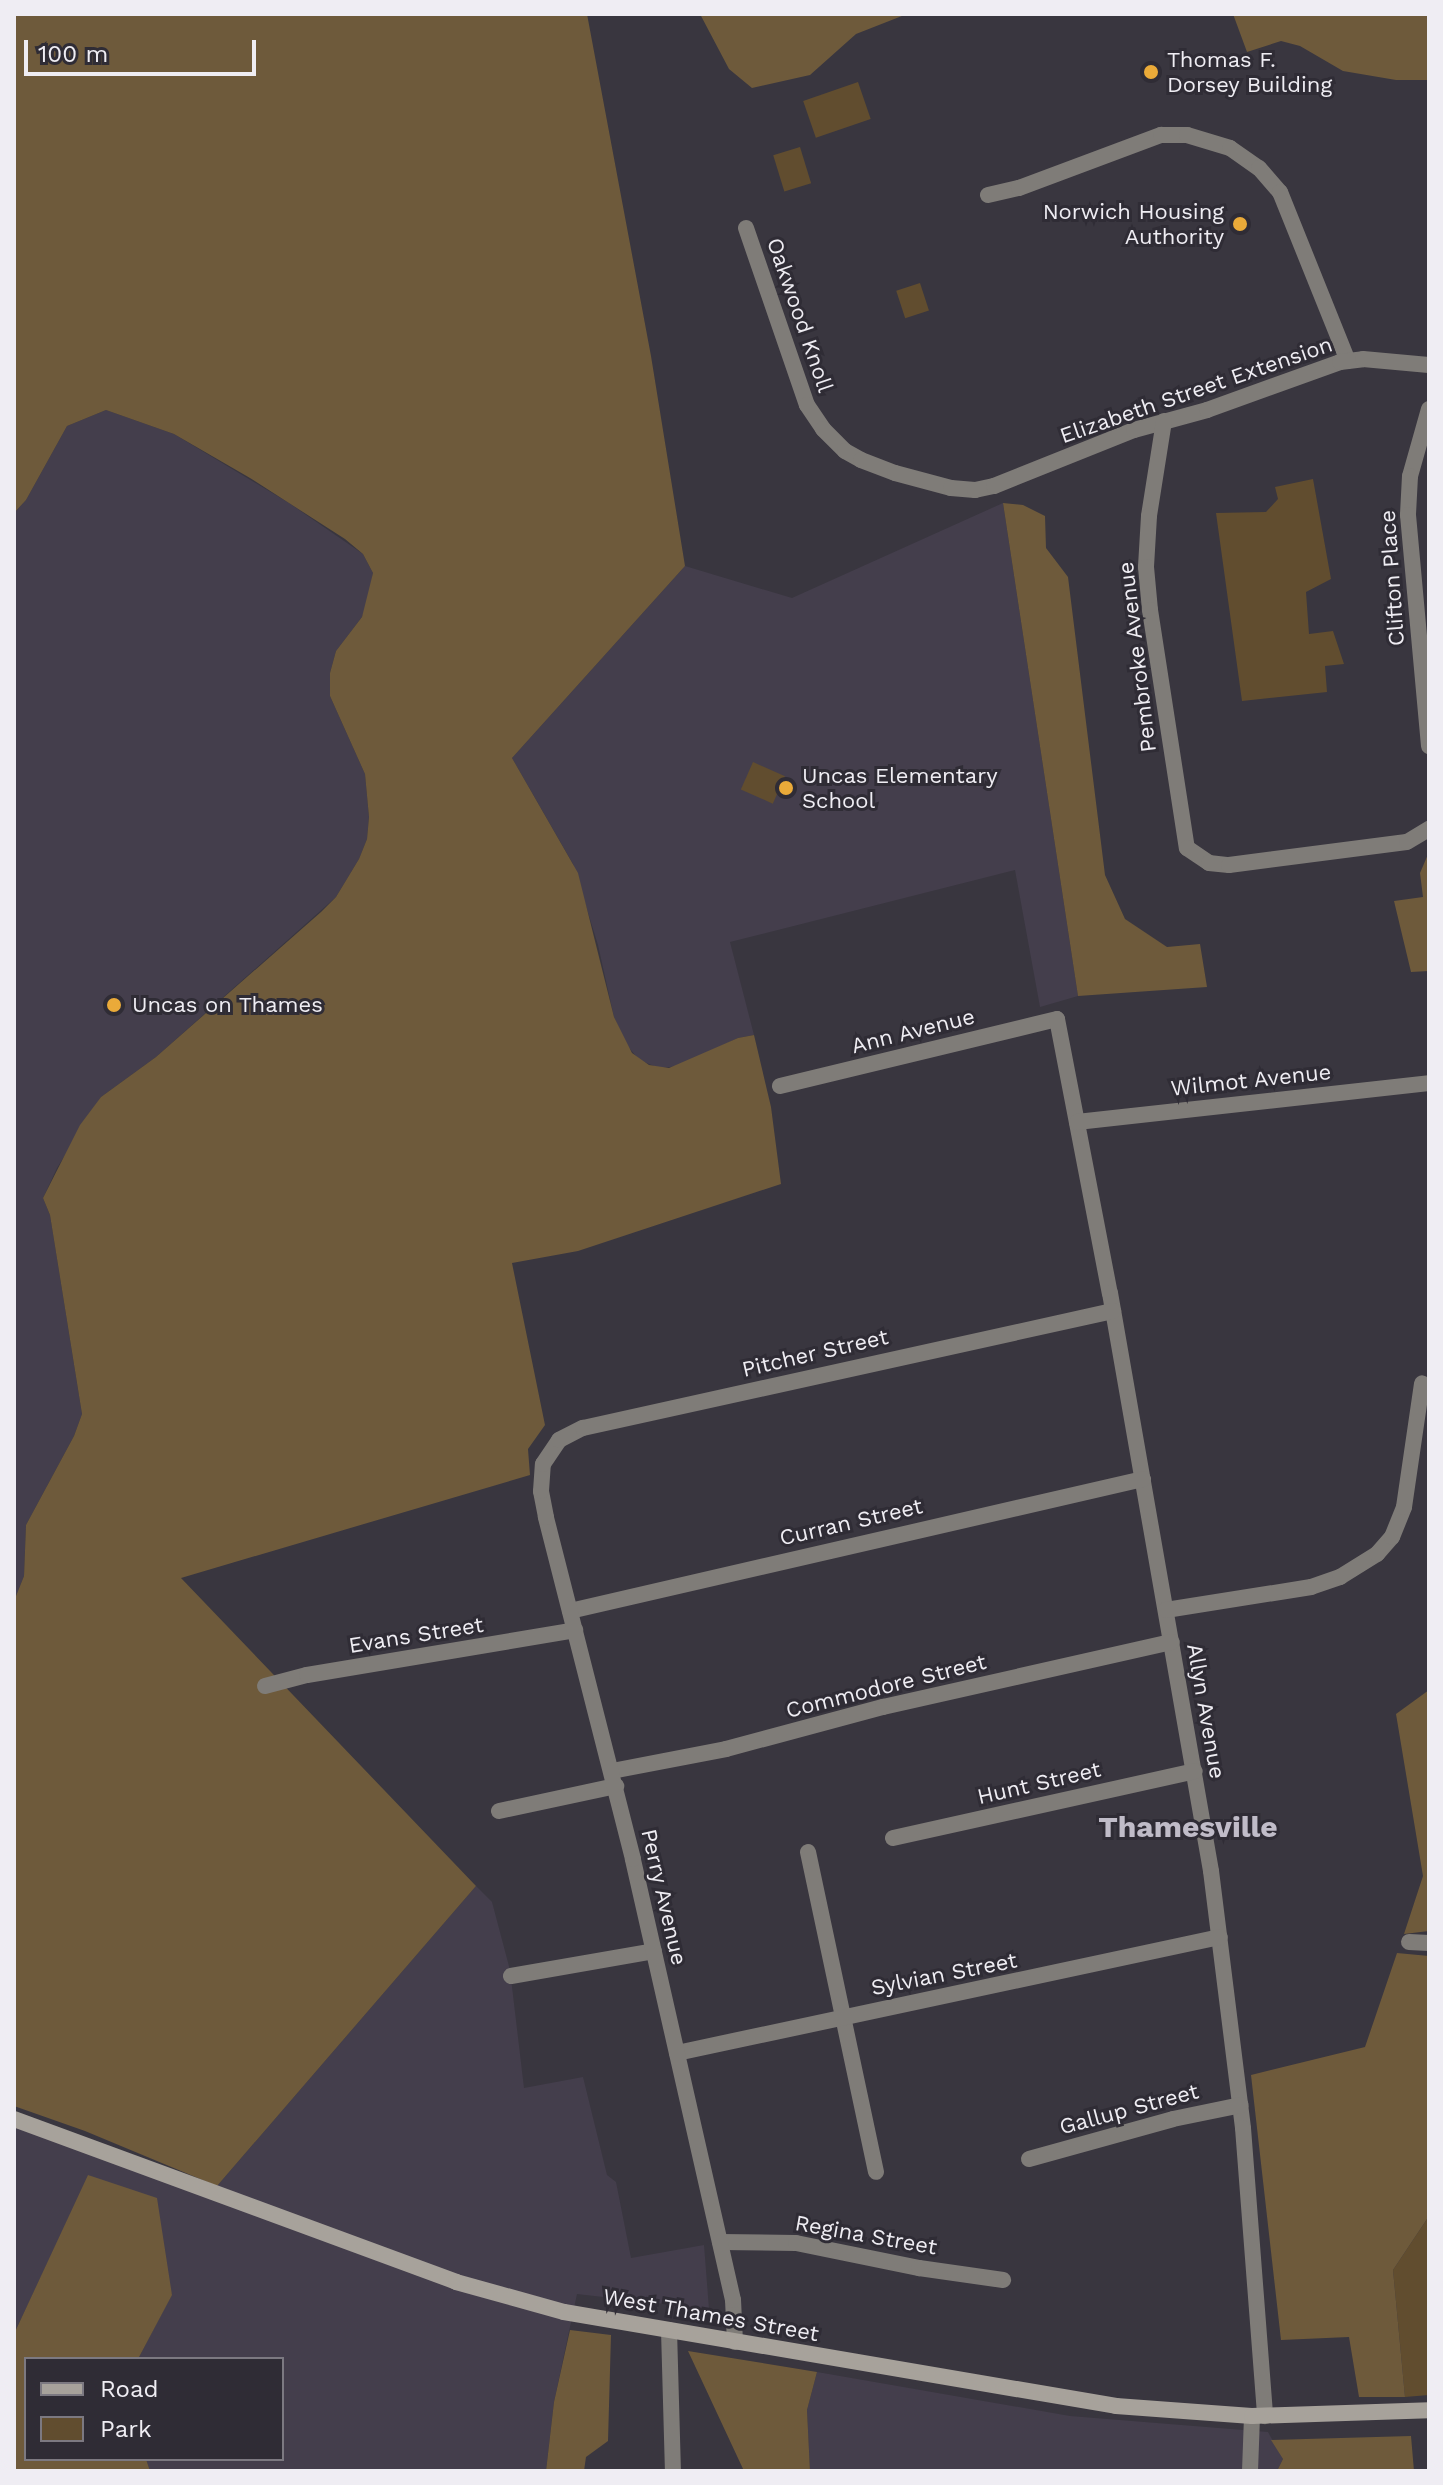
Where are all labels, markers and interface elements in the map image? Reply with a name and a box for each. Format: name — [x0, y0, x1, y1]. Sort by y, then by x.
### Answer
scale bar — [28, 24, 260, 74]
text: 100 m — [38, 40, 108, 68]
place label: Thomas F. Dorsey Building — [1167, 46, 1333, 98]
marker: Thomas F. Dorsey Building — [1142, 63, 1160, 81]
place label: Norwich Housing Authority — [1043, 198, 1224, 250]
marker: Norwich Housing Authority — [1231, 215, 1249, 233]
street label: Oakwood Knoll — [761, 234, 839, 396]
street label: Elizabeth Street Extension — [1056, 331, 1336, 449]
street label: Clifton Place — [1374, 509, 1410, 647]
street label: Pembroke Avenue — [1112, 560, 1162, 754]
place label: Uncas Elementary School — [802, 762, 998, 814]
marker: Uncas Elementary School — [777, 779, 795, 797]
place label: Uncas on Thames — [132, 992, 323, 1018]
marker: Uncas on Thames — [103, 994, 125, 1016]
street label: Ann Avenue — [848, 1003, 978, 1059]
street label: Wilmot Avenue — [1169, 1058, 1333, 1102]
street label: Pitcher Street — [739, 1323, 891, 1383]
street label: Curran Street — [777, 1493, 925, 1551]
street label: Evans Street — [347, 1611, 485, 1659]
street label: Allyn Avenue — [1181, 1641, 1231, 1781]
street label: Commodore Street — [783, 1648, 989, 1724]
street label: Hunt Street — [975, 1756, 1103, 1810]
district label: Thamesville — [1098, 1809, 1278, 1845]
street label: Perry Avenue — [635, 1826, 693, 1968]
street label: Sylvian Street — [869, 1947, 1019, 2001]
street label: Gallup Street — [1057, 2078, 1201, 2140]
street label: Regina Street — [793, 2209, 939, 2261]
street label: West Thames Street — [601, 2283, 821, 2347]
legend — [24, 2357, 284, 2461]
text: Road — [100, 2375, 159, 2403]
text: Park — [100, 2415, 152, 2443]

